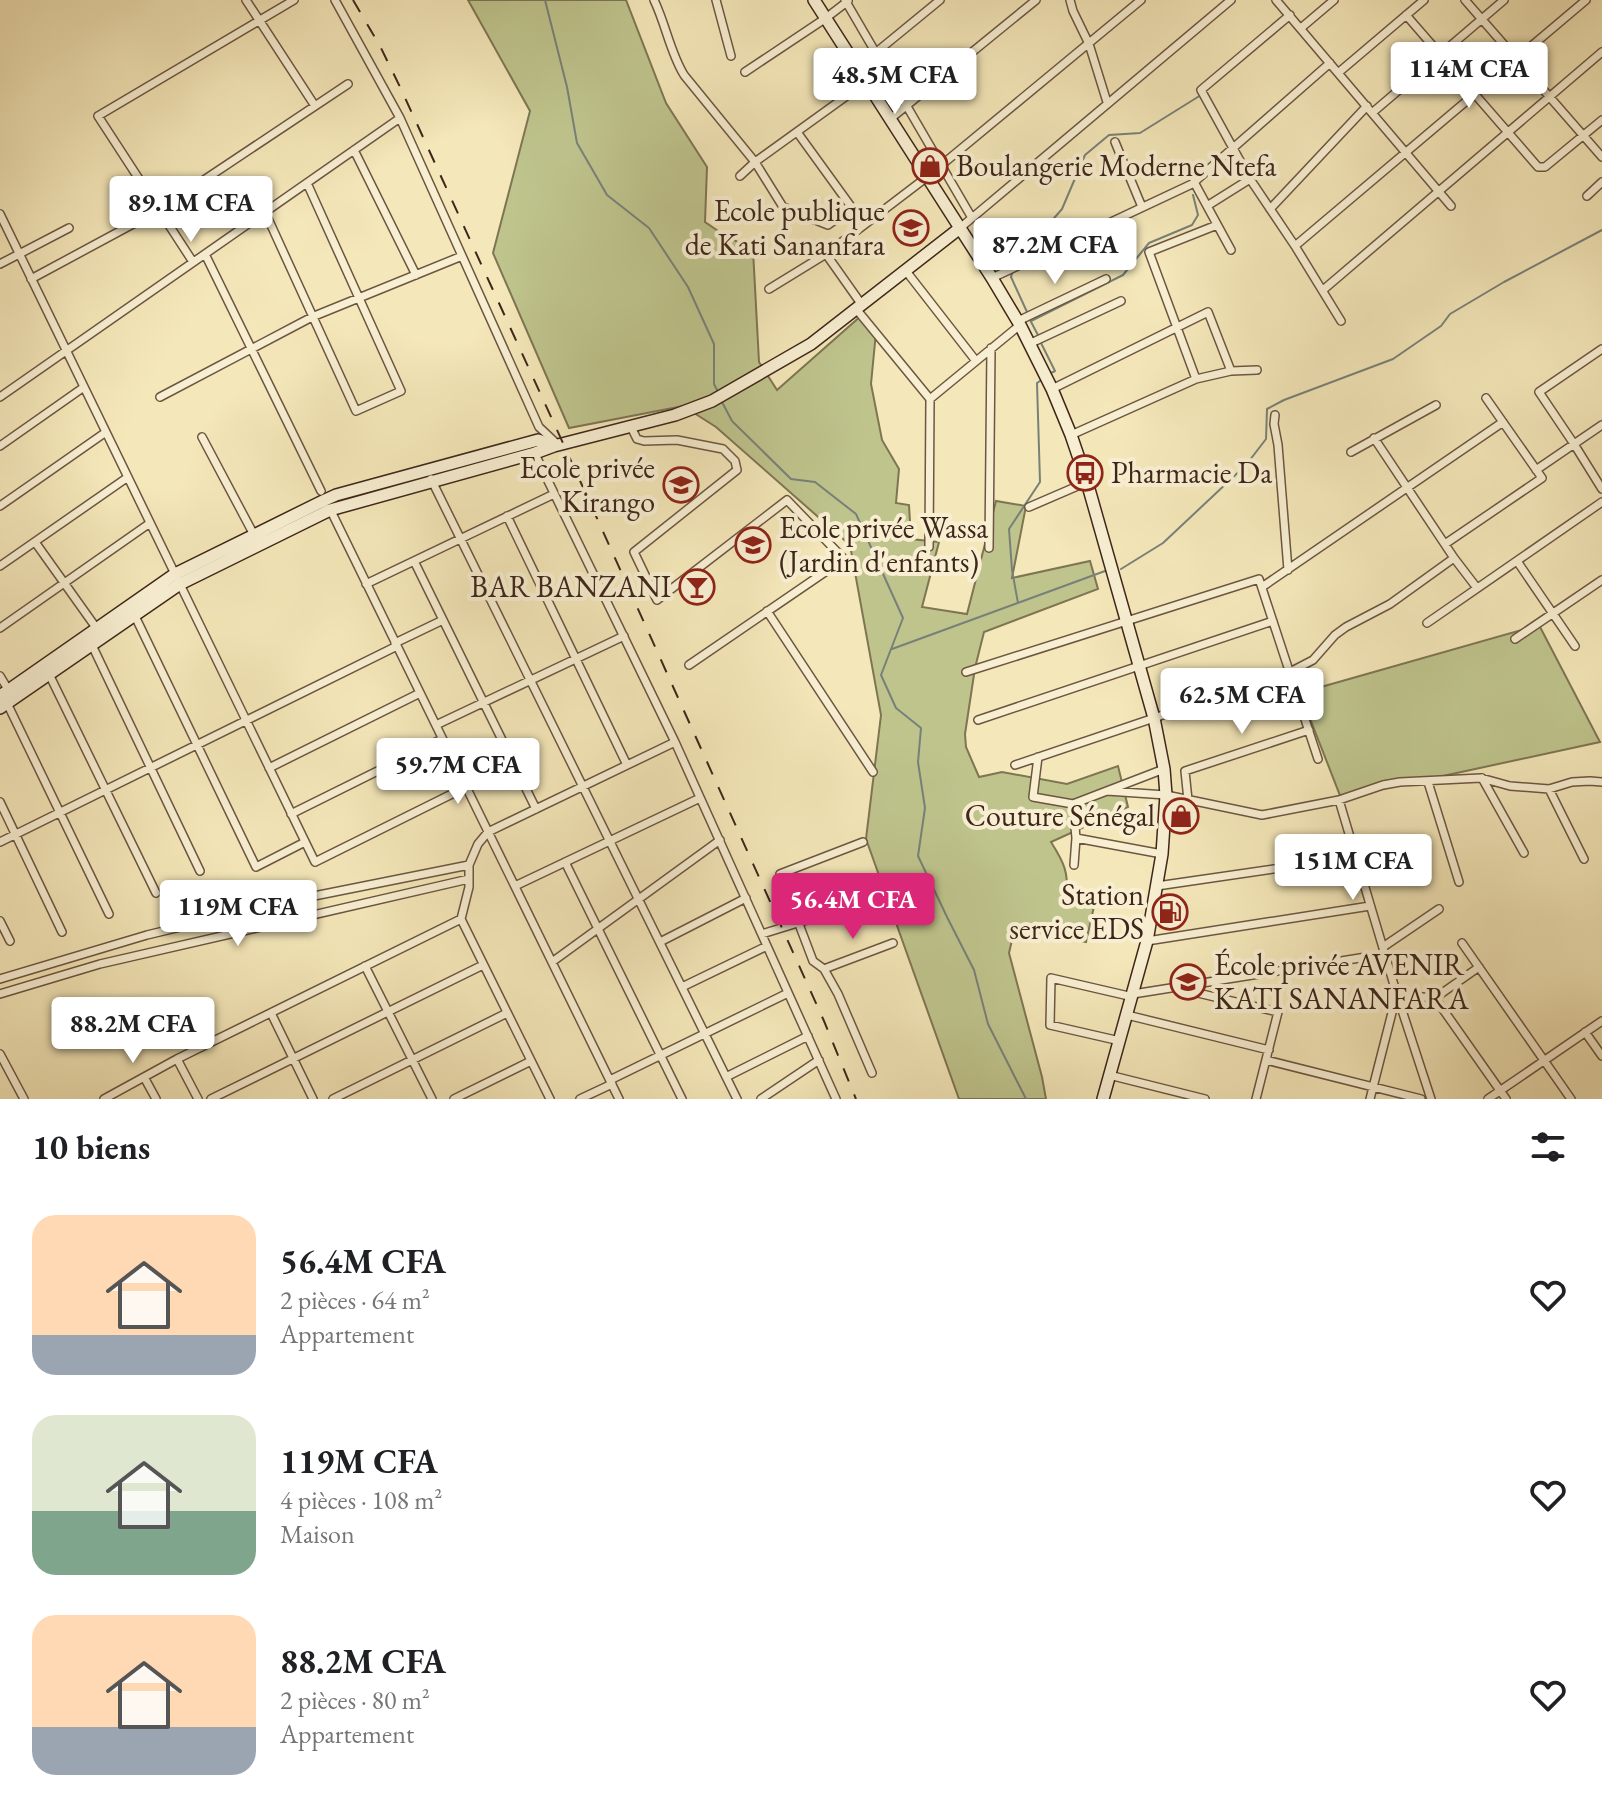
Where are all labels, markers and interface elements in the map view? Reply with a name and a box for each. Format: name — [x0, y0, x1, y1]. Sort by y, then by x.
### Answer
pin: 114M CFA — [1386, 42, 1552, 110]
pin: 48.5M CFA — [803, 48, 987, 116]
text: 114M CFA — [1409, 51, 1529, 85]
text: 48.5M CFA — [832, 57, 958, 91]
place label: Boulangerie Moderne Ntefa — [956, 146, 1276, 185]
shop icon: Boulangerie Moderne Ntefa — [911, 147, 949, 185]
pin: 89.1M CFA — [99, 176, 283, 244]
text: 89.1M CFA — [128, 185, 254, 219]
place label: Ecole publique de Kati Sananfara — [685, 191, 885, 264]
school or university icon: Ecole publique de Kati Sananfara — [892, 209, 930, 247]
pin: 87.2M CFA — [963, 218, 1147, 286]
text: 87.2M CFA — [992, 227, 1118, 261]
place label: Ecole privée Kirango — [519, 448, 655, 521]
place label: Pharmacie Da — [1111, 453, 1272, 492]
bus stop icon: Pharmacie Da — [1066, 454, 1104, 492]
school or university icon: Ecole privée Kirango — [662, 466, 700, 504]
place label: Ecole privée Wassa (Jardin d'enfants) — [779, 508, 988, 581]
school or university icon: Ecole privée Wassa (Jardin d'enfants) — [734, 526, 772, 564]
place label: BAR BANZANI — [470, 567, 671, 606]
bar icon: BAR BANZANI — [678, 568, 716, 606]
pin: 62.5M CFA — [1150, 668, 1334, 736]
text: 62.5M CFA — [1179, 677, 1305, 711]
pin: 59.7M CFA — [366, 738, 550, 806]
text: 59.7M CFA — [395, 747, 521, 781]
place label: Couture Sénégal — [965, 796, 1155, 835]
shop icon: Couture Sénégal — [1162, 797, 1200, 835]
pin: 151M CFA — [1270, 834, 1436, 902]
text: 151M CFA — [1293, 843, 1413, 877]
pin: 56.4M CFA — [761, 873, 945, 941]
place label: Station service EDS — [1009, 875, 1144, 948]
pin: 119M CFA — [155, 880, 321, 948]
text: 56.4M CFA — [790, 882, 916, 916]
text: 119M CFA — [178, 889, 298, 923]
fuel station icon: Station service EDS — [1151, 893, 1189, 931]
place label: École privée AVENIR KATI SANANFARA — [1214, 945, 1469, 1018]
school or university icon: École privée AVENIR KATI SANANFARA — [1169, 963, 1207, 1001]
pin: 88.2M CFA — [41, 997, 225, 1065]
text: 88.2M CFA — [70, 1006, 196, 1040]
text: 10 biens — [32, 1125, 150, 1169]
icon: filters — [1526, 1125, 1570, 1169]
text: 56.4M CFA — [280, 1239, 446, 1283]
icon: home — [96, 1247, 192, 1343]
icon: heart — [1526, 1273, 1570, 1317]
text: 2 pièces · 64 m² — [280, 1283, 430, 1317]
text: Appartement — [280, 1317, 414, 1351]
text: 119M CFA — [280, 1439, 438, 1483]
icon: home — [96, 1447, 192, 1543]
icon: heart — [1526, 1473, 1570, 1517]
text: 4 pièces · 108 m² — [280, 1483, 442, 1517]
text: Maison — [280, 1517, 355, 1551]
text: 88.2M CFA — [280, 1639, 446, 1683]
icon: home — [96, 1647, 192, 1743]
icon: heart — [1526, 1673, 1570, 1717]
text: 2 pièces · 80 m² — [280, 1683, 430, 1717]
text: Appartement — [280, 1717, 414, 1751]

